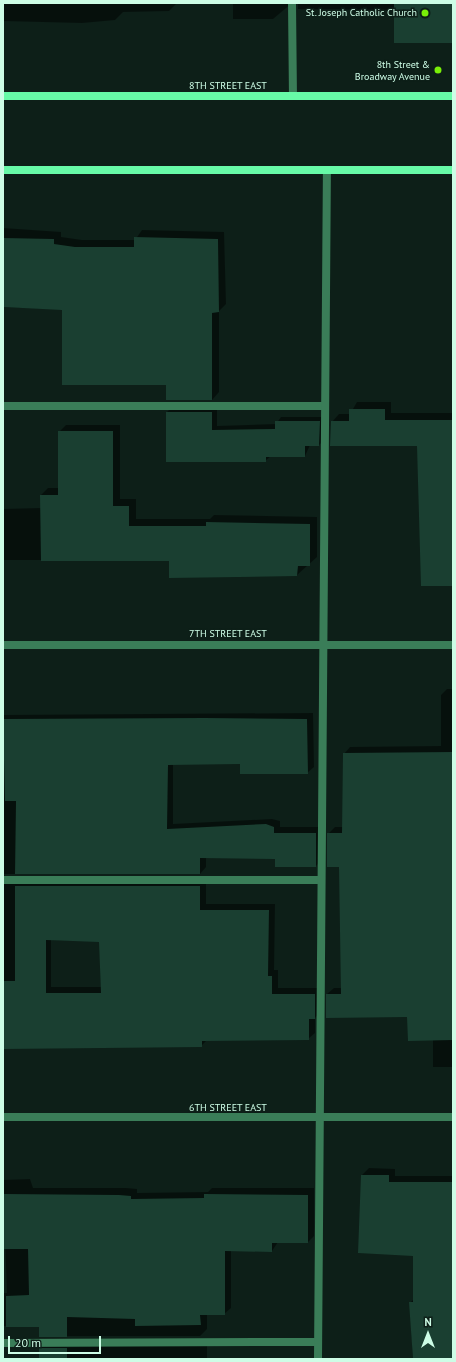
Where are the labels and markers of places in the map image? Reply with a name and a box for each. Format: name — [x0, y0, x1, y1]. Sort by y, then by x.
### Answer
place label: St. Joseph Catholic Church — [305, 7, 417, 19]
marker: St. Joseph Catholic Church — [420, 8, 430, 18]
place label: 8th Street & Broadway Avenue — [354, 58, 430, 82]
marker: 8th Street & Broadway Avenue — [433, 65, 443, 75]

